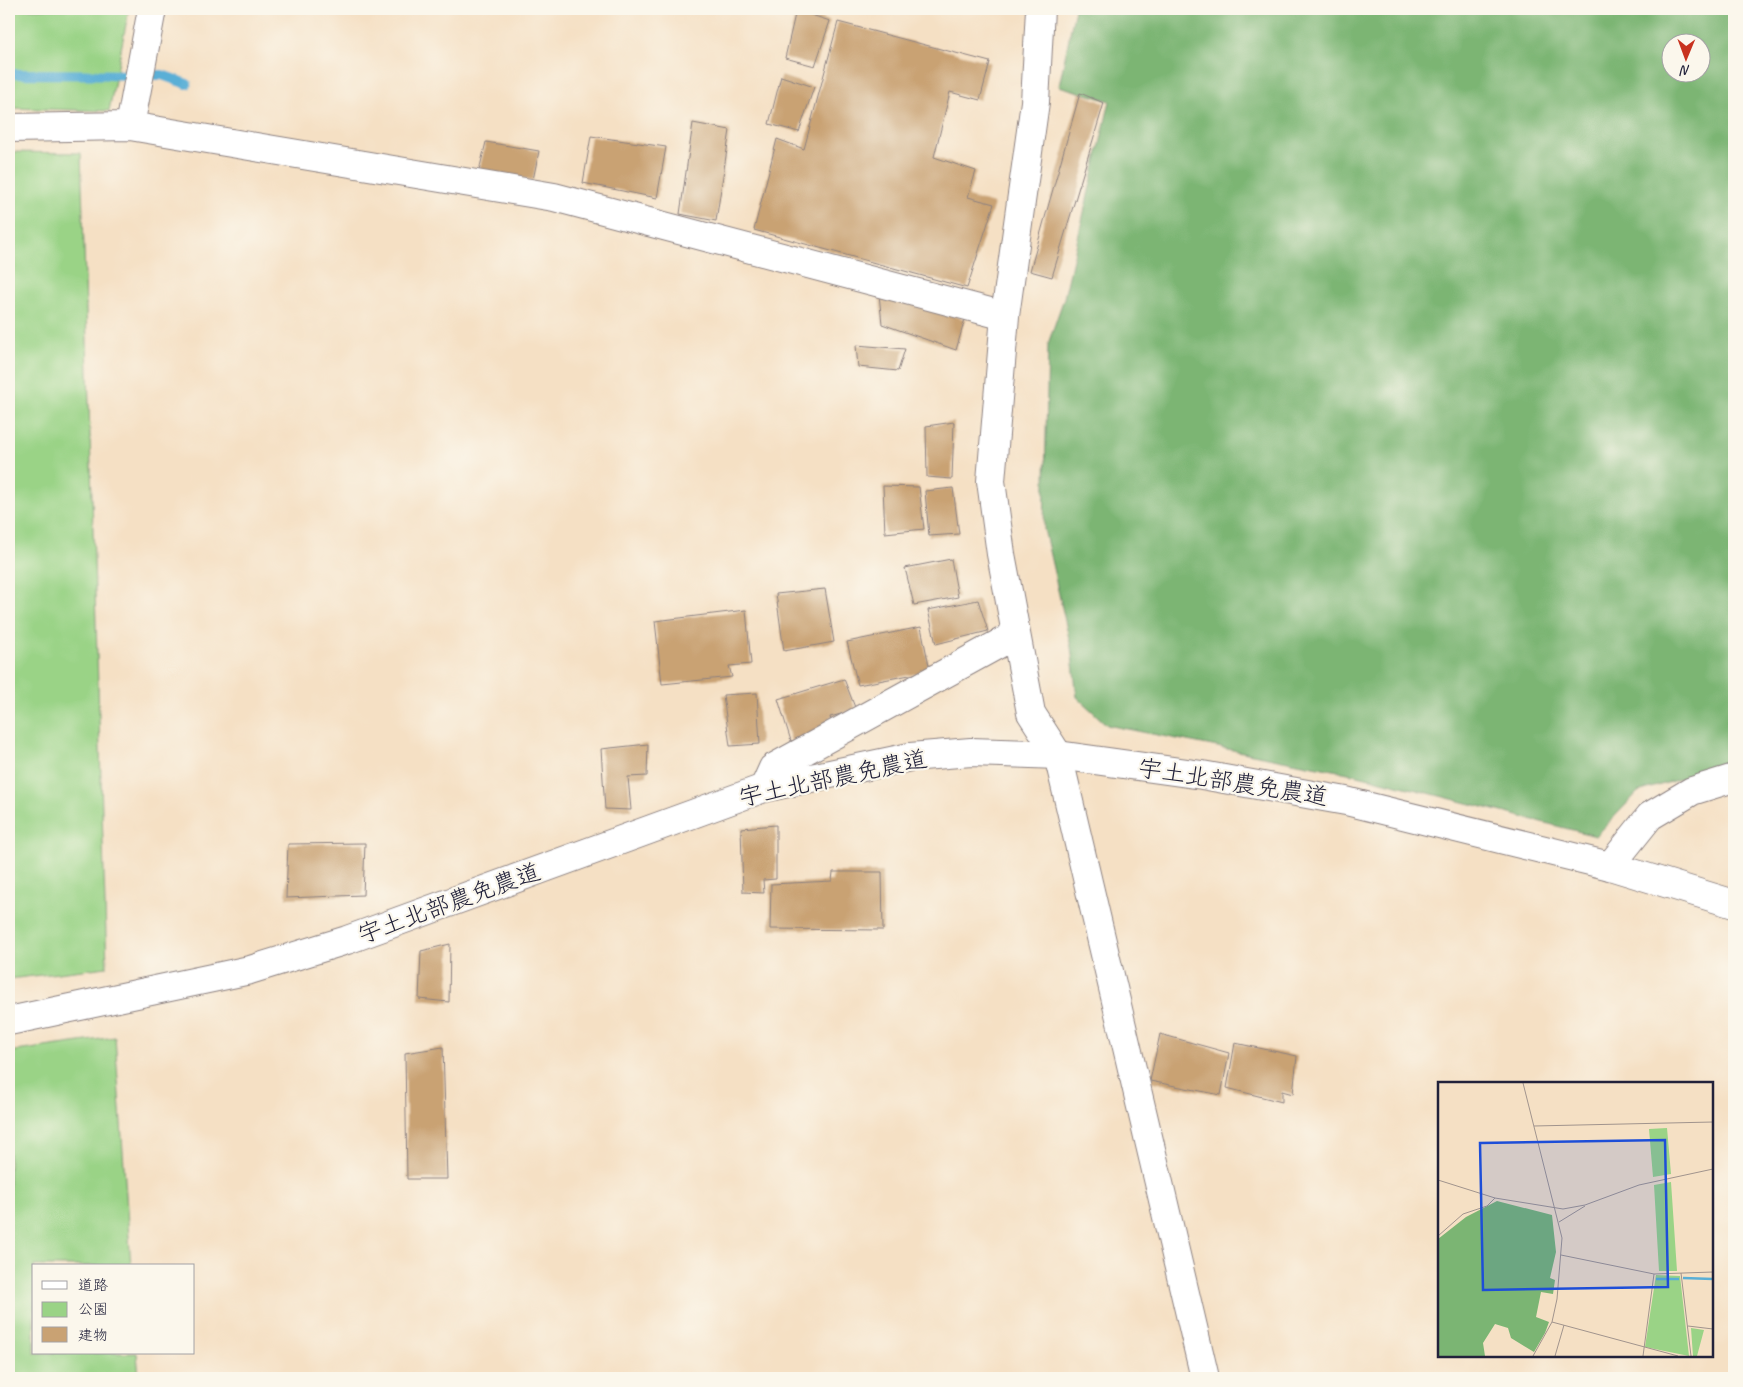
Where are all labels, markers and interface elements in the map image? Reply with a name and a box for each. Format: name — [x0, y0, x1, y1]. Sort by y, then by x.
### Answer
north arrow — [1660, 32, 1710, 82]
text: N — [1679, 62, 1690, 79]
street label: 宇土北部農免農道 — [736, 743, 930, 813]
street label: 宇土北部農免農道 — [1136, 752, 1330, 812]
street label: 宇土北部農免農道 — [354, 856, 544, 950]
inset map — [1438, 1082, 1713, 1357]
legend — [32, 1264, 195, 1354]
text: 道路 — [78, 1276, 108, 1295]
text: 公園 — [78, 1300, 108, 1319]
text: 建物 — [78, 1326, 108, 1345]

